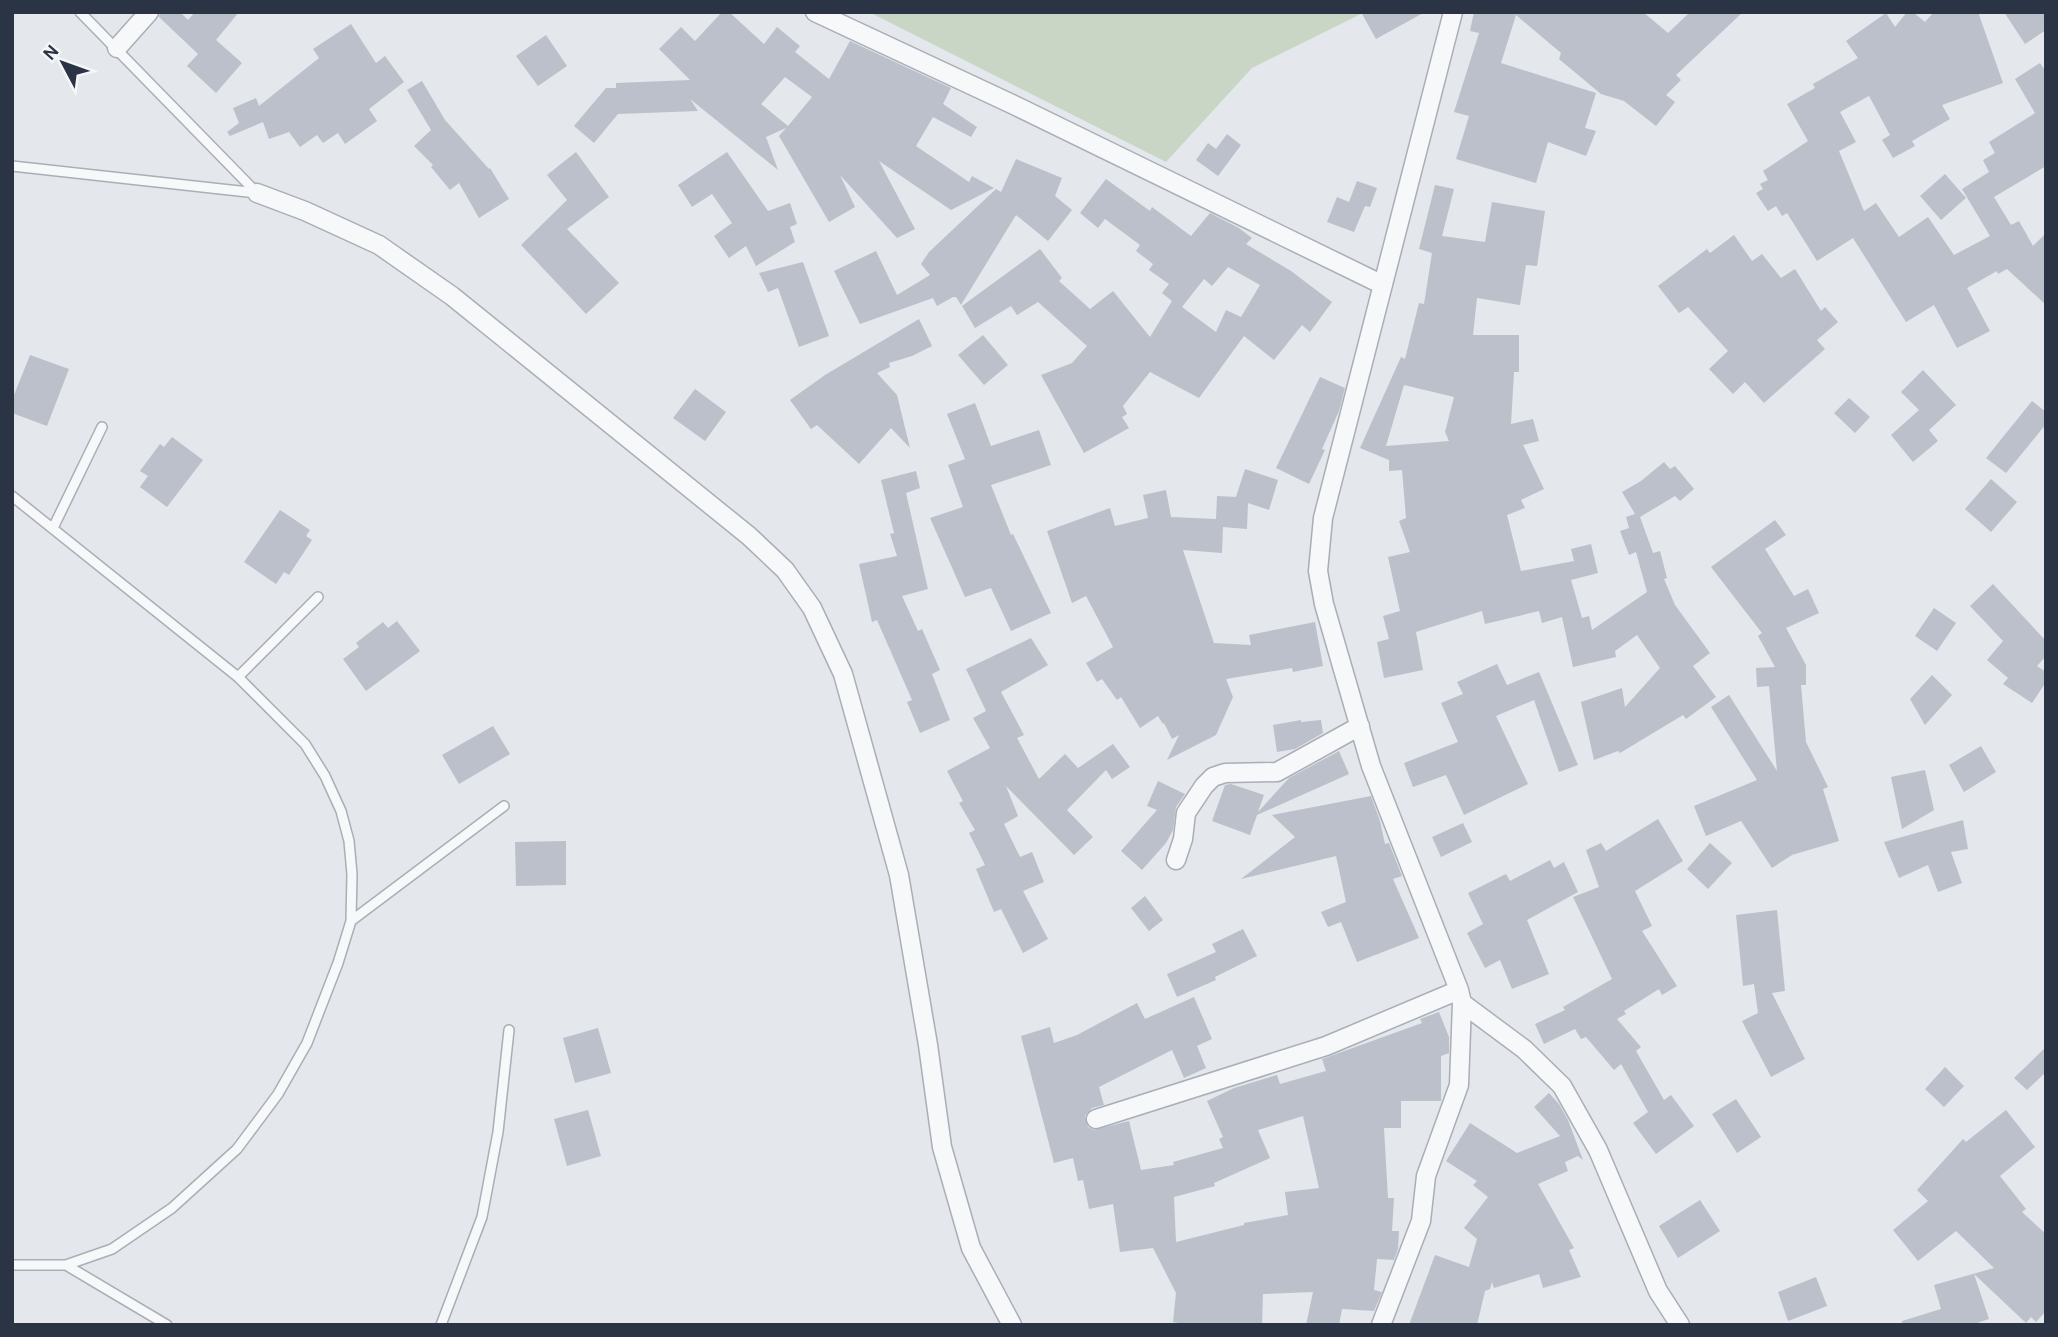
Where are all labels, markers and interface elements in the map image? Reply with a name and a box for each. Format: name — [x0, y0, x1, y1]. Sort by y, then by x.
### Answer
north arrow — [28, 28, 98, 98]
text: N — [38, 40, 64, 65]

